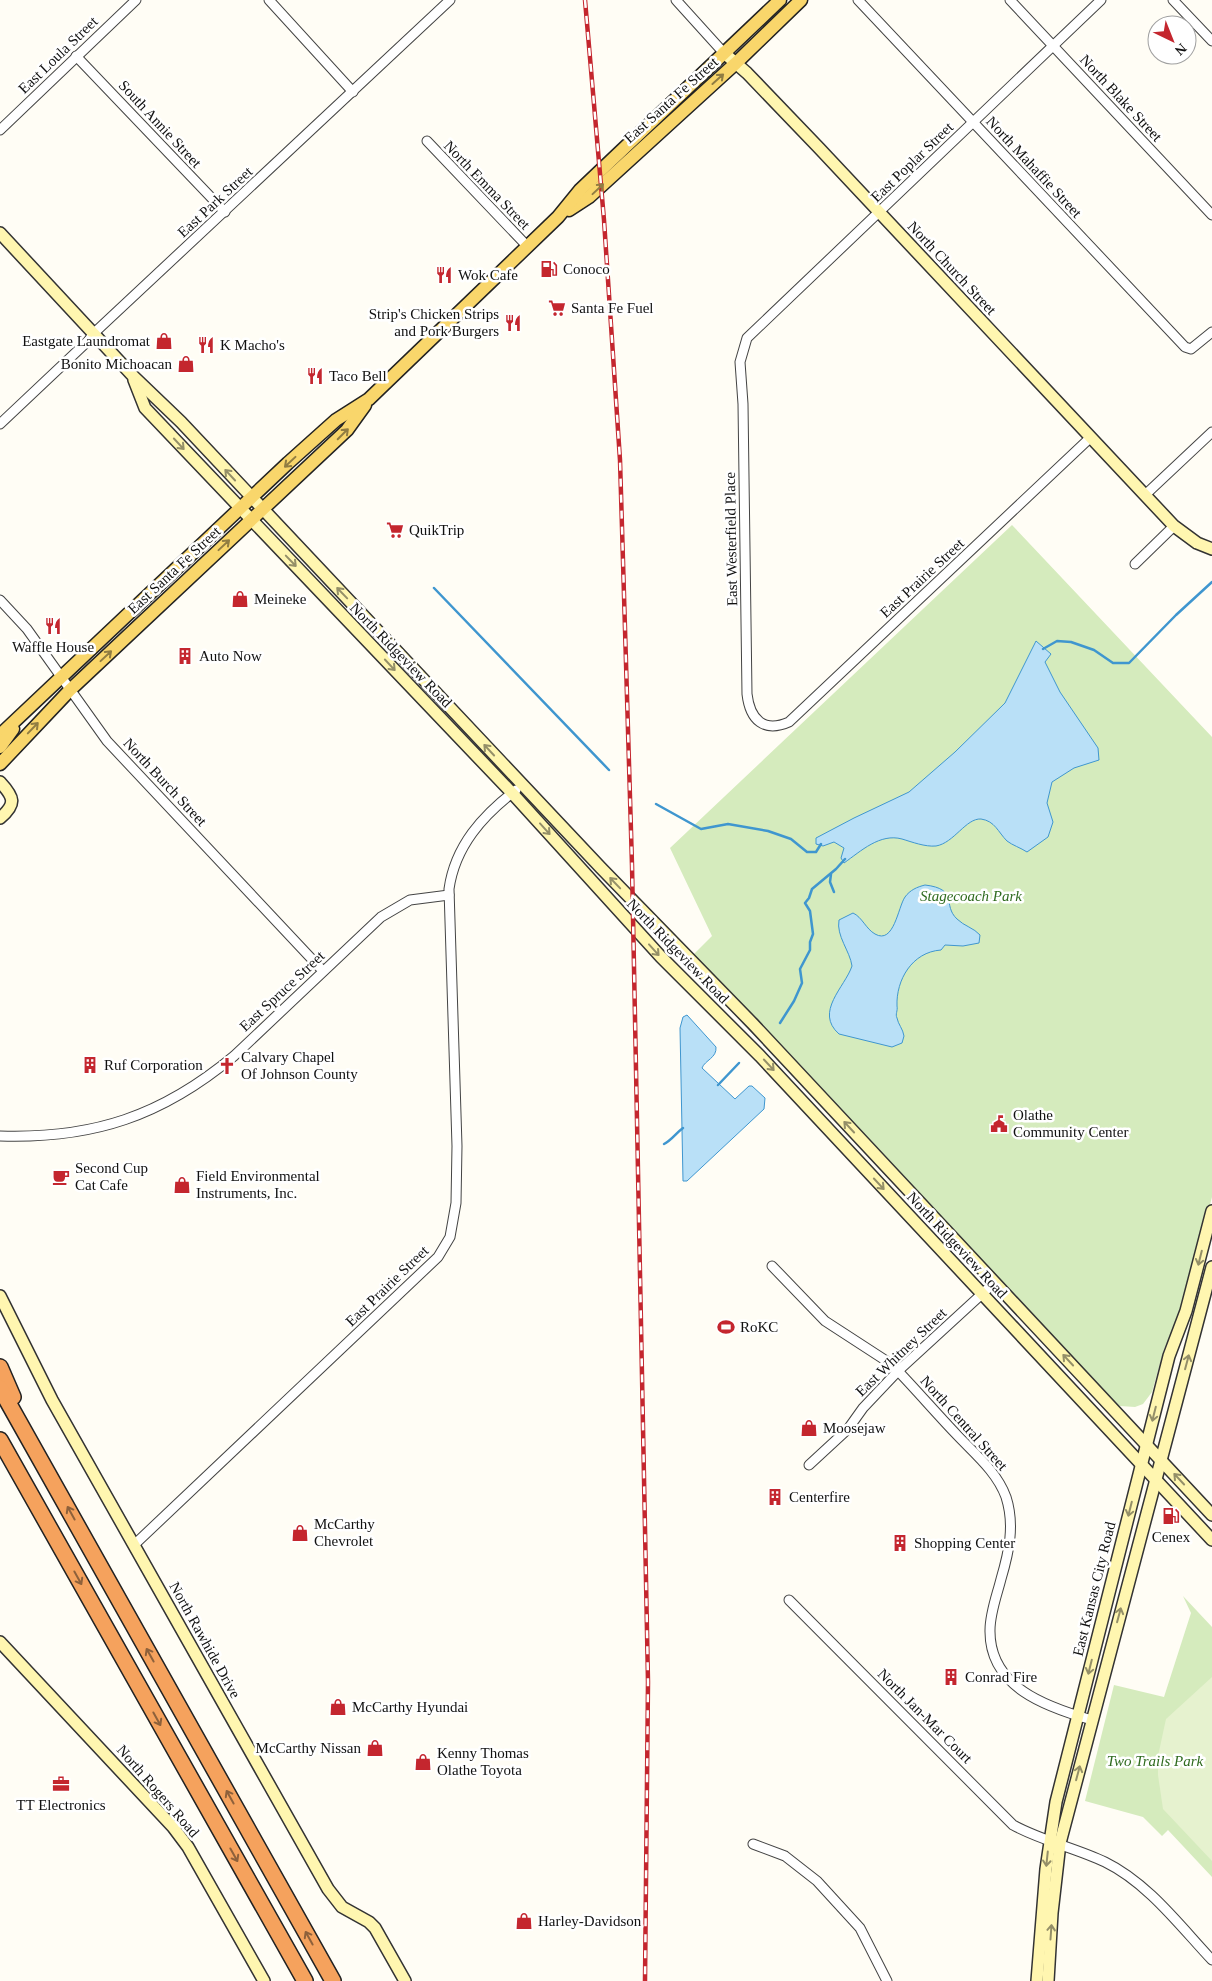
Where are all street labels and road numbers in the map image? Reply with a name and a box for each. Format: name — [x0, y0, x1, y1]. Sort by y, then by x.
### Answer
street label: East Loula Street — [15, 13, 101, 97]
street label: North Blake Street — [1077, 51, 1166, 145]
street label: East Santa Fe Street — [621, 53, 722, 146]
street label: South Annie Street — [116, 77, 205, 172]
street label: North Mahaffie Street — [983, 113, 1085, 221]
street label: East Poplar Street — [868, 118, 957, 205]
street label: North Emma Street — [441, 137, 534, 233]
street label: East Park Street — [175, 163, 256, 241]
street label: North Church Street — [905, 218, 1000, 319]
street label: East Westerfield Place — [722, 471, 740, 606]
street label: East Santa Fe Street — [125, 523, 224, 617]
street label: East Prairie Street — [877, 535, 968, 621]
street label: North Ridgeview Road — [347, 599, 455, 711]
street label: North Burch Street — [120, 735, 210, 830]
street label: North Ridgeview Road — [624, 895, 732, 1007]
street label: East Spruce Street — [236, 947, 328, 1034]
street label: North Ridgeview Road — [904, 1189, 1011, 1302]
street label: East Prairie Street — [342, 1242, 432, 1329]
street label: East Whitney Street — [852, 1304, 950, 1399]
street label: North Central Street — [917, 1372, 1011, 1474]
street label: East Kansas City Road — [1070, 1520, 1119, 1658]
street label: North Rawhide Drive — [166, 1579, 244, 1701]
street label: North Jan-Mar Court — [875, 1666, 976, 1767]
street label: North Rogers Road — [114, 1742, 203, 1841]

